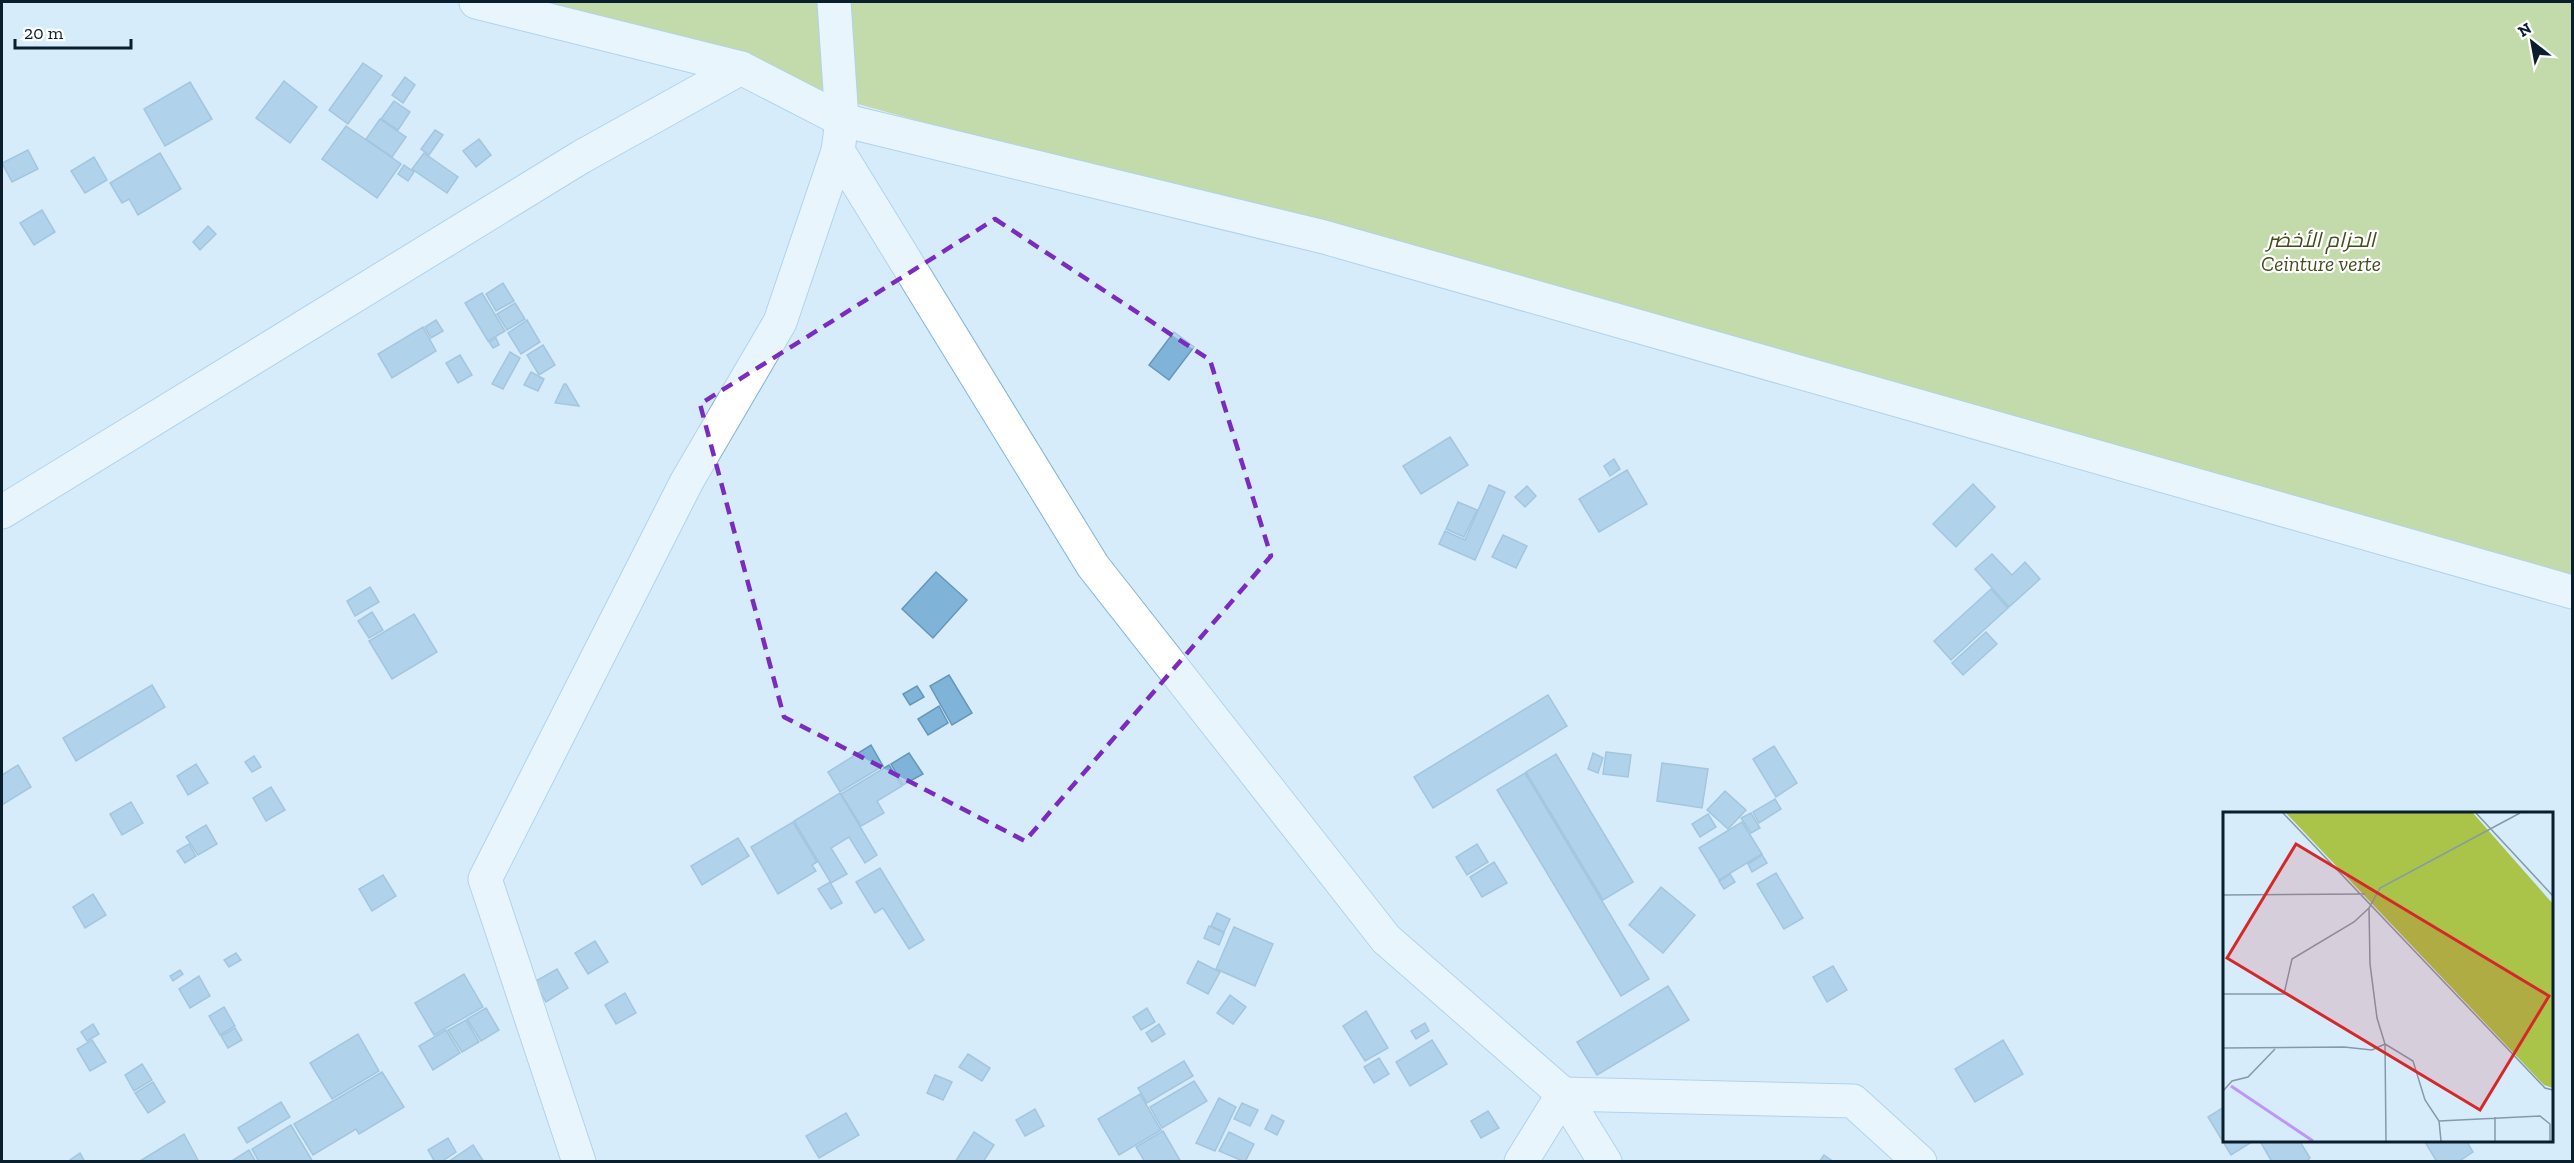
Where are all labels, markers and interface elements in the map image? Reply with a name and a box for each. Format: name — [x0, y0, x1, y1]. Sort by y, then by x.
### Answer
scale bar — [15, 12, 130, 50]
north arrow — [2502, 12, 2562, 72]
text: N — [2514, 18, 2535, 41]
text: 20 m — [24, 22, 64, 44]
park label: الحزام الأخضر Ceinture verte — [2261, 227, 2381, 276]
inset map — [2223, 812, 2553, 1142]

